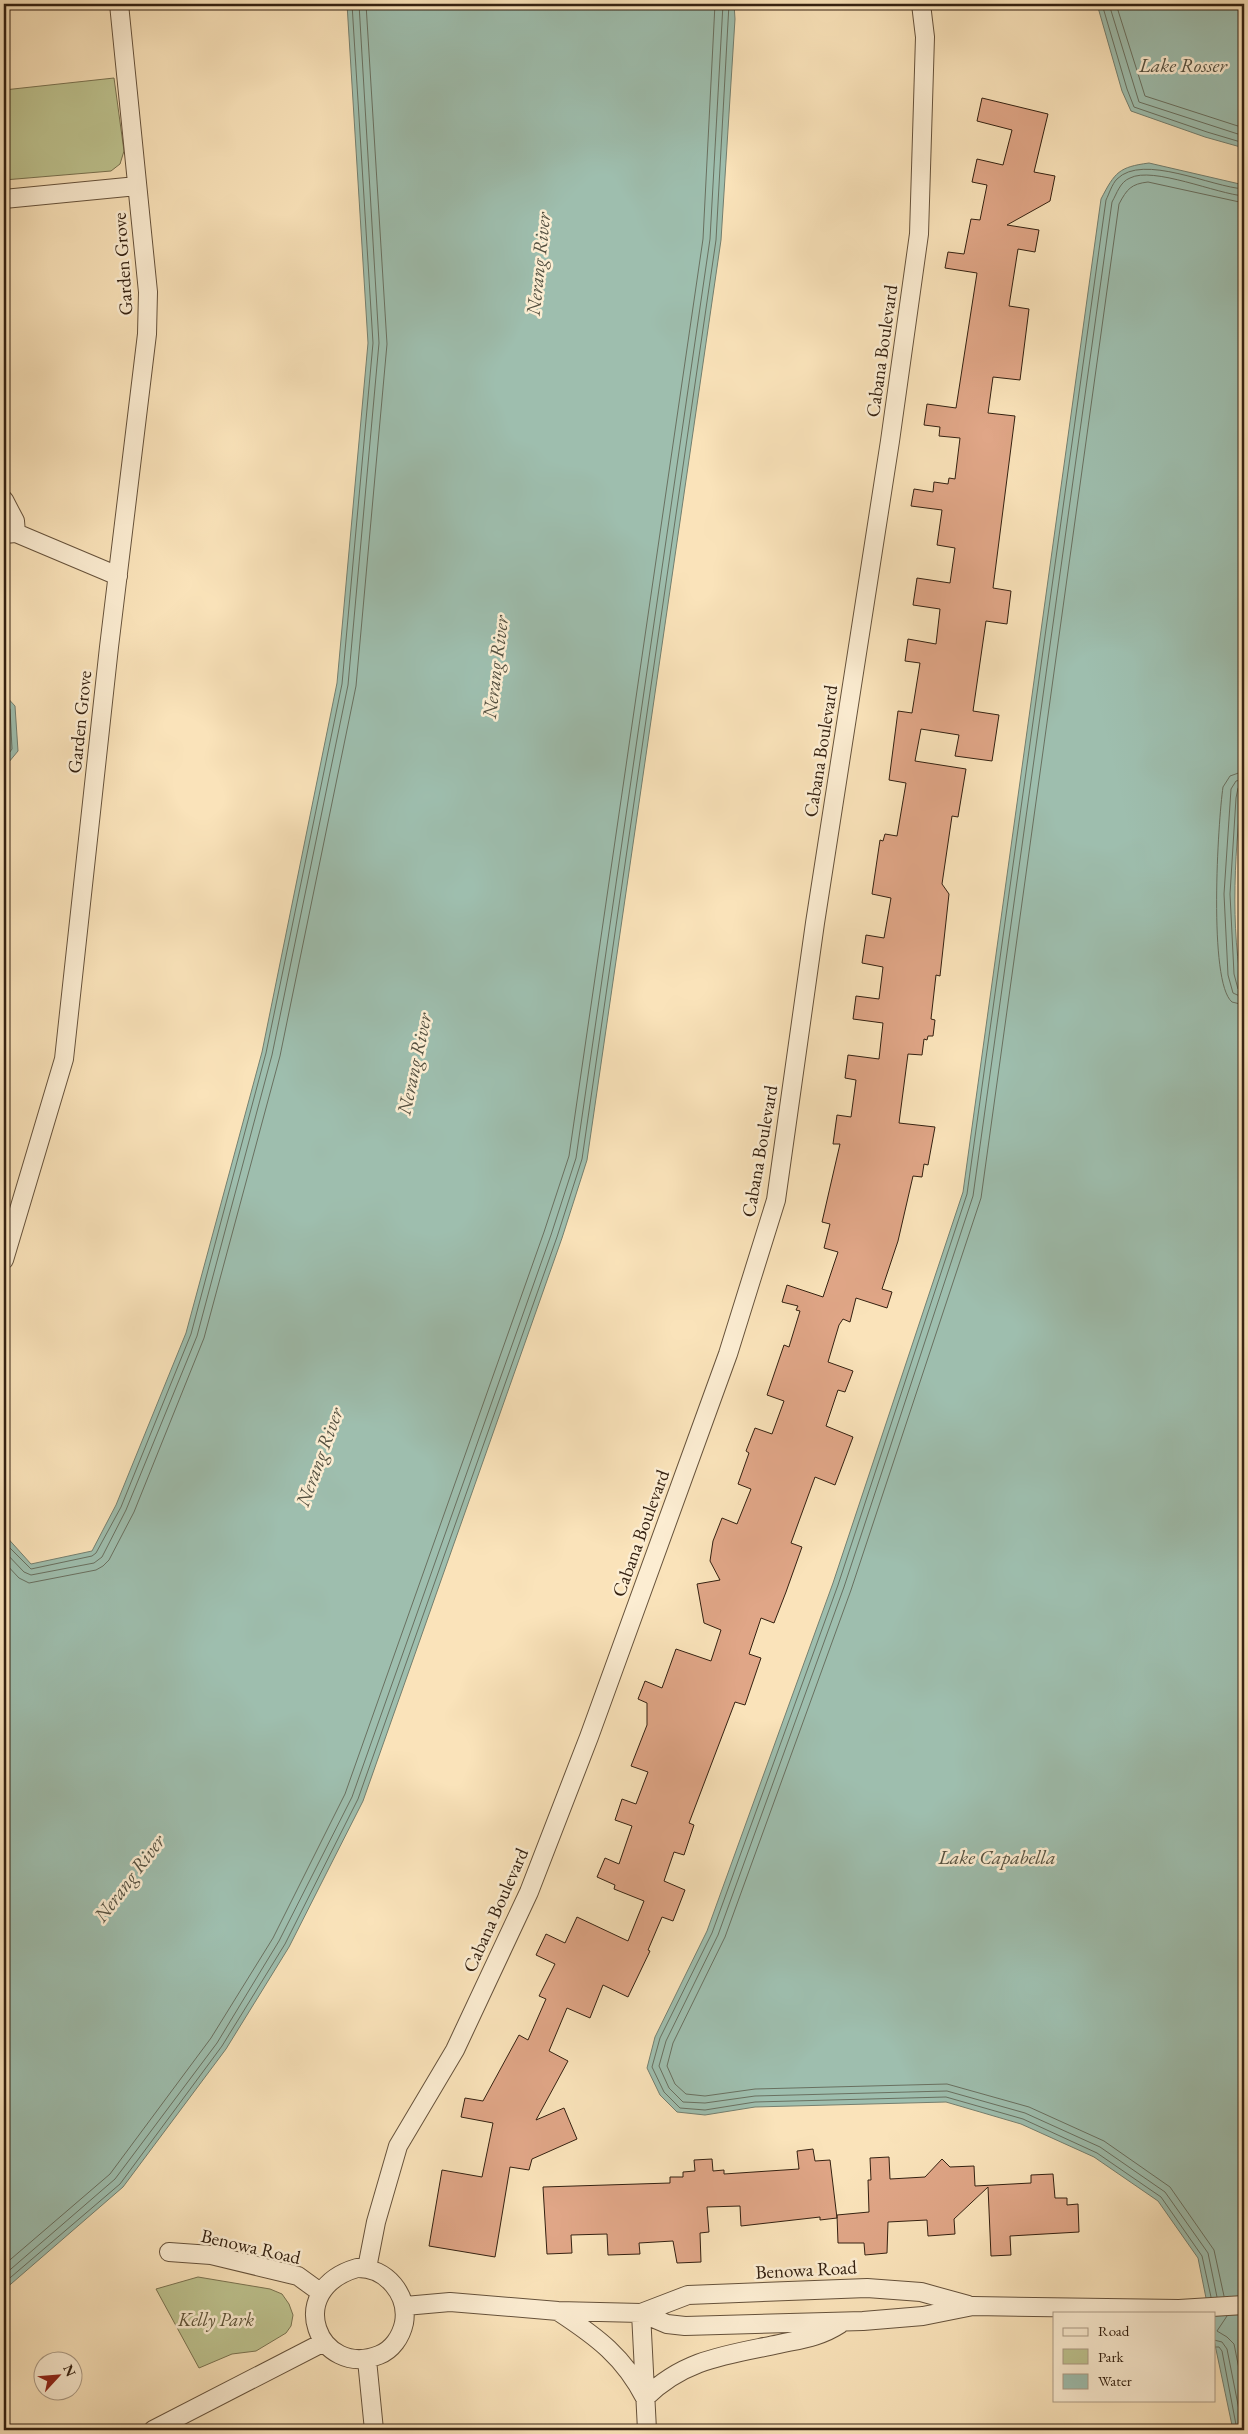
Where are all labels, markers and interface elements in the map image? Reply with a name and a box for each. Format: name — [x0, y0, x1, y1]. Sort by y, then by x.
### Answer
water label: Lake Rosser — [1138, 52, 1228, 78]
water label: Nerang River — [520, 210, 556, 318]
street label: Garden Grove — [106, 212, 139, 316]
street label: Cabana Boulevard — [860, 283, 903, 419]
water label: Nerang River — [476, 613, 514, 721]
street label: Garden Grove — [62, 669, 97, 775]
street label: Cabana Boulevard — [798, 683, 843, 819]
water label: Nerang River — [390, 1009, 438, 1118]
street label: Cabana Boulevard — [736, 1083, 783, 1219]
water label: Nerang River — [289, 1403, 349, 1511]
street label: Cabana Boulevard — [606, 1466, 675, 1600]
water label: Nerang River — [87, 1828, 171, 1928]
street label: Cabana Boulevard — [457, 1844, 534, 1976]
water label: Lake Capabella — [937, 1844, 1056, 1870]
street label: Benowa Road — [199, 2223, 304, 2270]
street label: Benowa Road — [755, 2254, 858, 2285]
park label: Kelly Park — [177, 2307, 254, 2332]
legend — [1053, 2312, 1216, 2402]
text: Road — [1098, 2321, 1130, 2340]
text: Park — [1098, 2347, 1125, 2366]
north arrow — [32, 2352, 82, 2402]
text: N — [59, 2361, 81, 2380]
text: Water — [1098, 2371, 1132, 2390]

